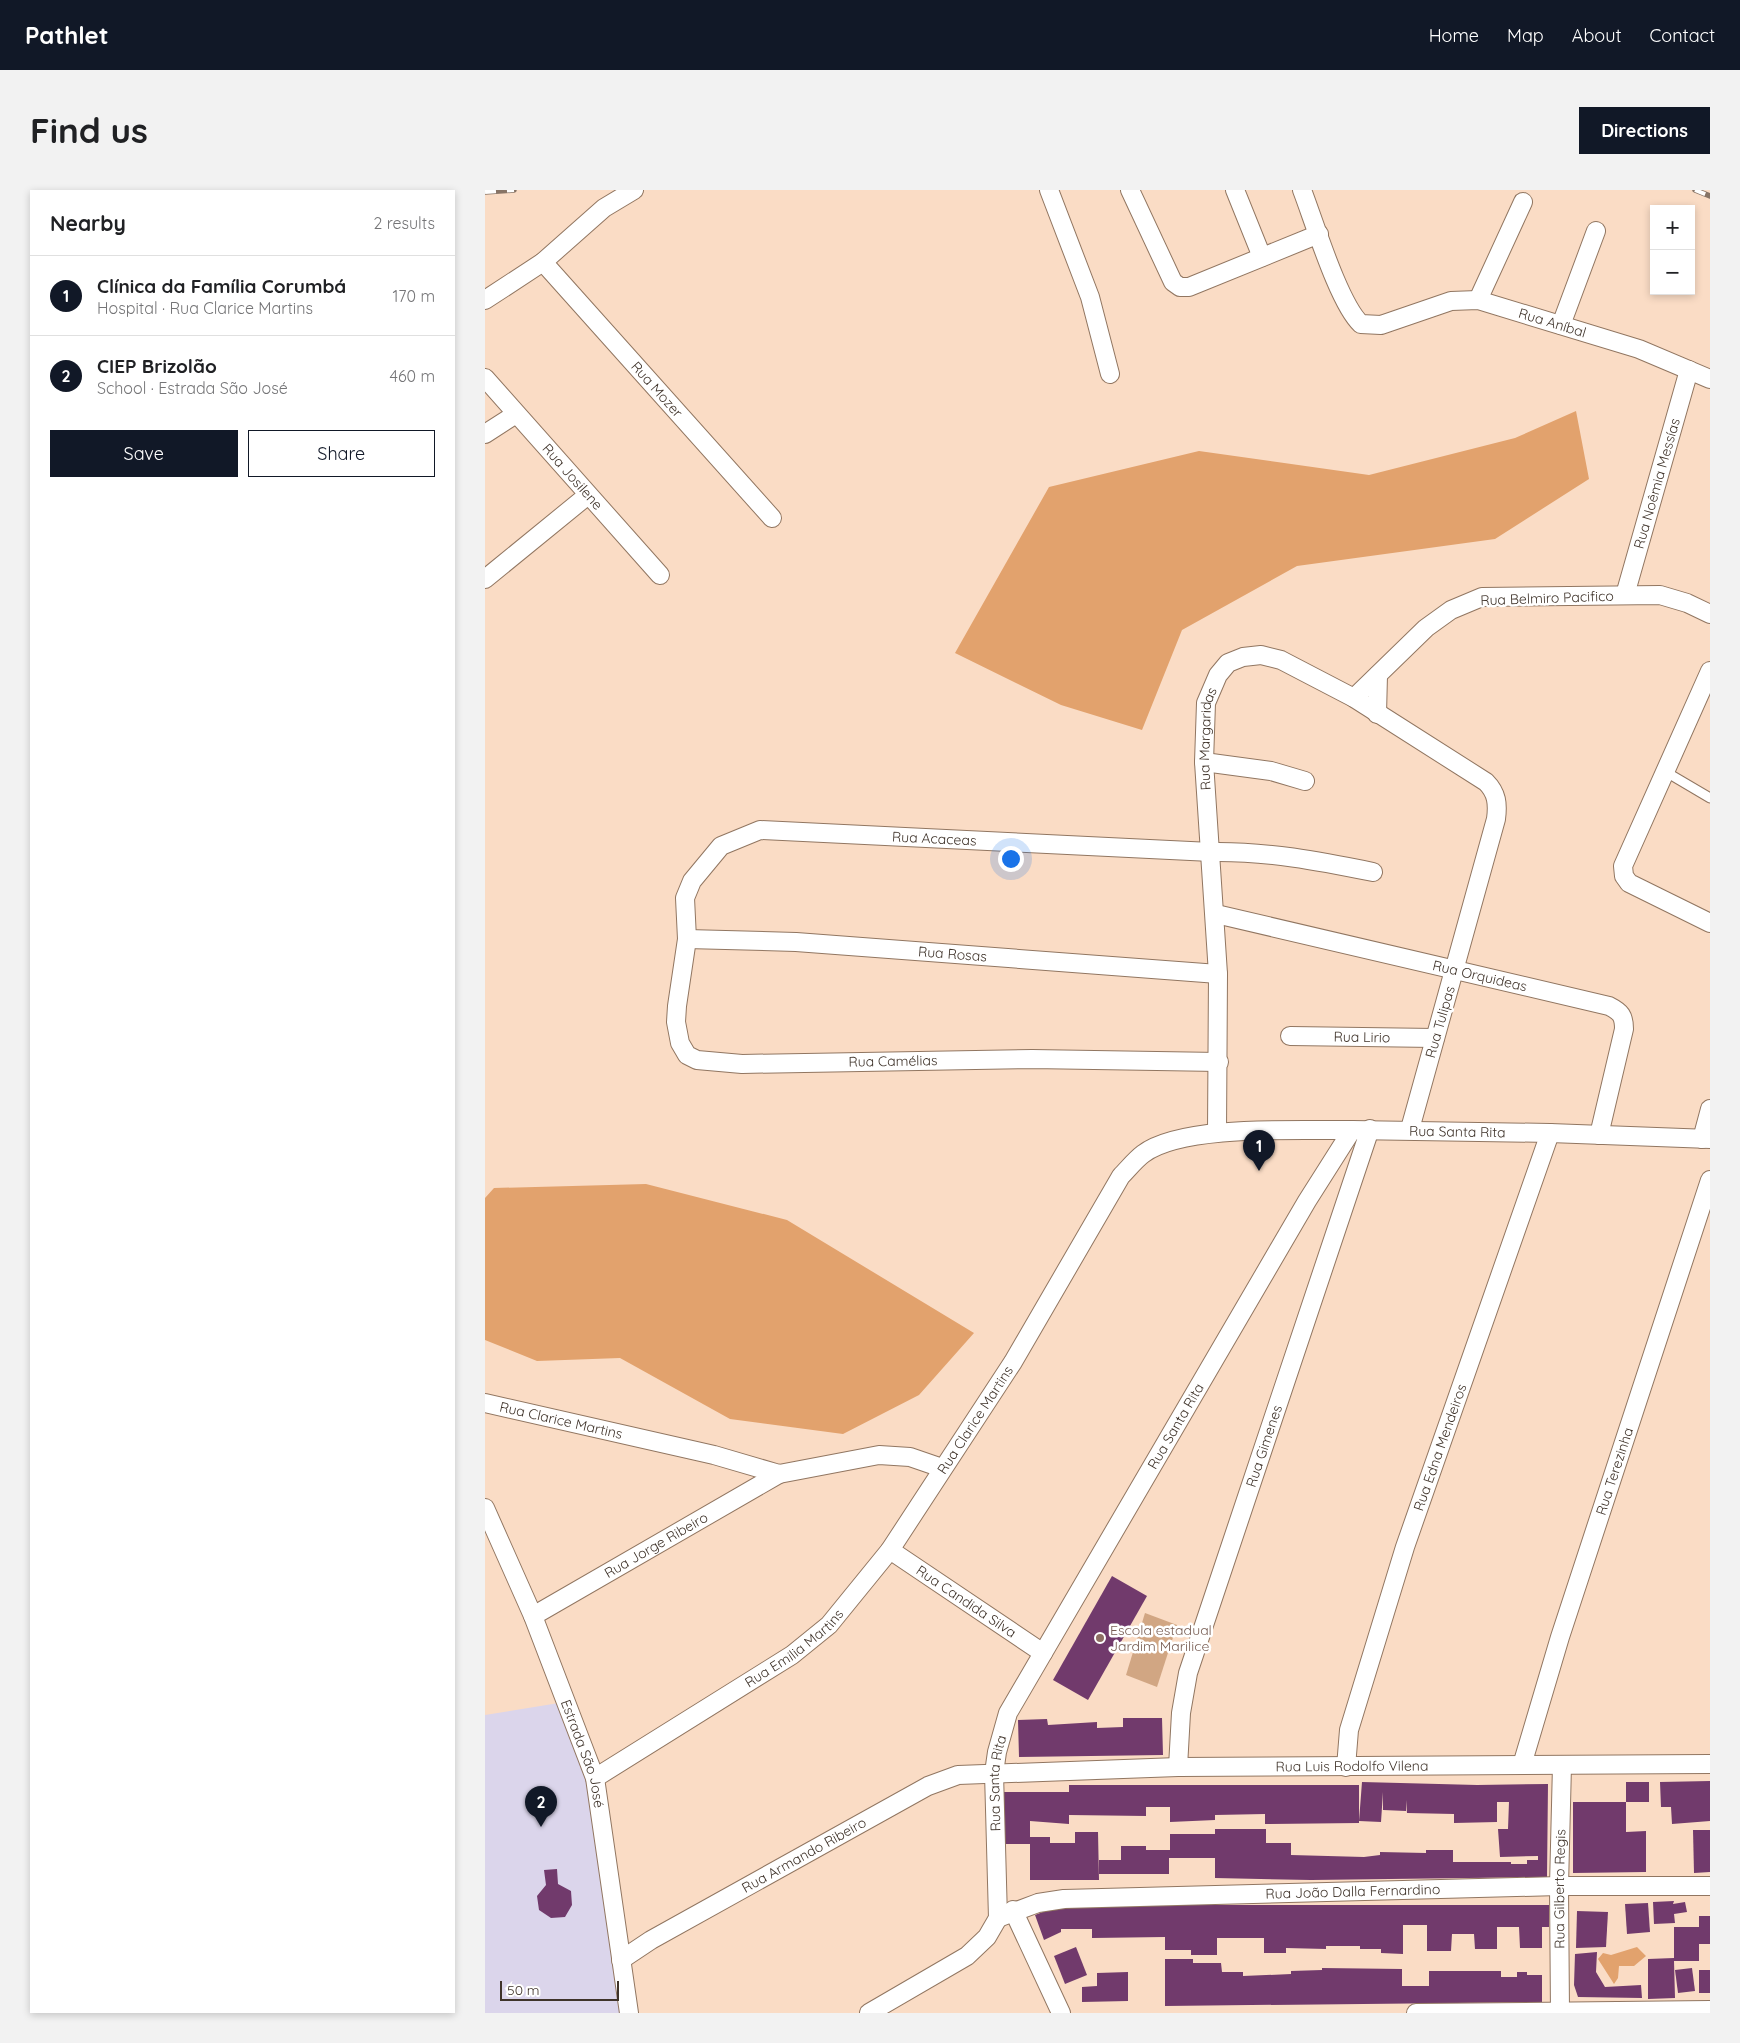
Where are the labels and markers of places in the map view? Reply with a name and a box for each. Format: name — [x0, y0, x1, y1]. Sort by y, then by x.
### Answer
pin: 1 — [1243, 1130, 1275, 1171]
place label: Escola estadual Jardim Marilice — [1110, 1621, 1212, 1655]
marker: Escola estadual Jardim Marilice — [1094, 1632, 1106, 1644]
pin: 2 — [525, 1786, 557, 1827]

